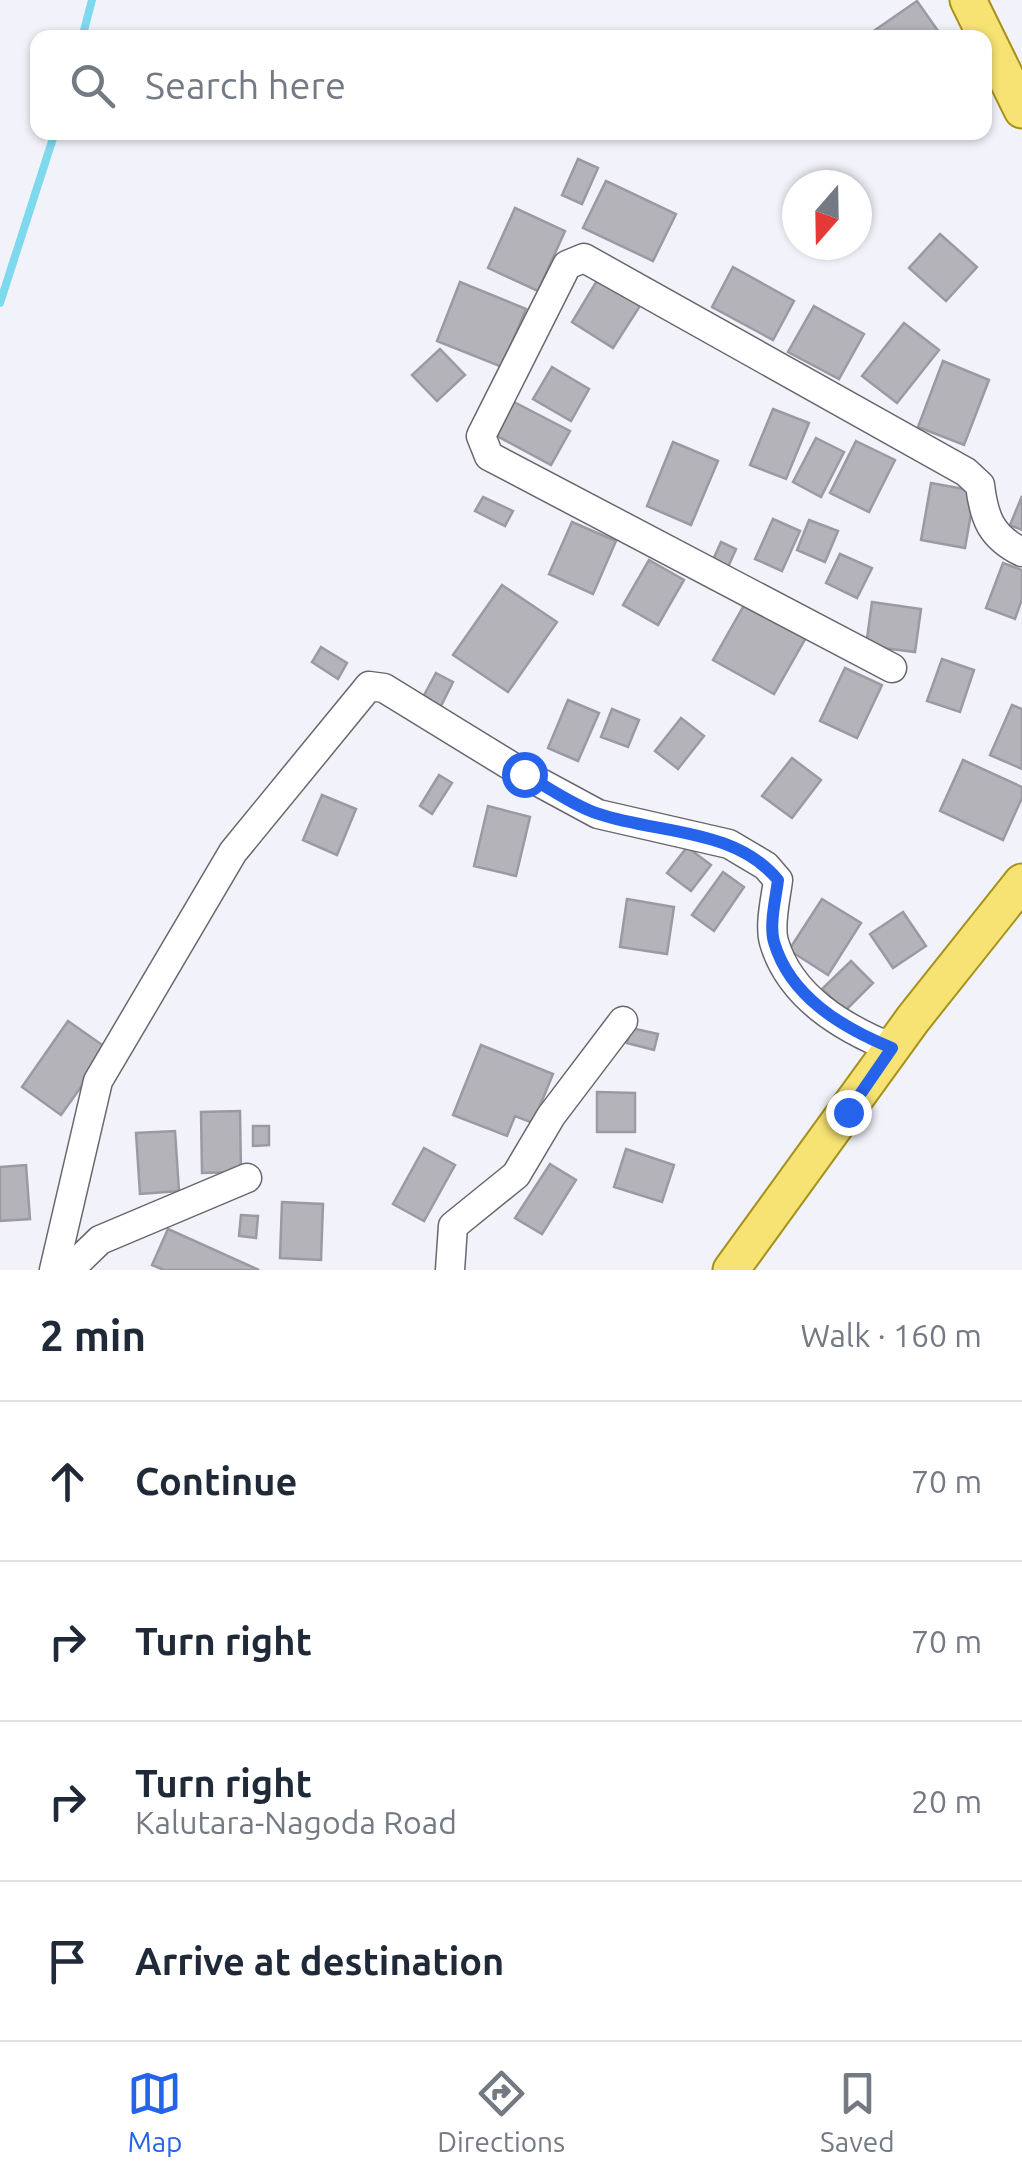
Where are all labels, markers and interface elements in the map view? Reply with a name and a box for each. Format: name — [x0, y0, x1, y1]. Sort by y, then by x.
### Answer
search box — [30, 30, 992, 140]
icon: search — [65, 58, 120, 113]
text: Search here — [145, 64, 346, 106]
north arrow — [782, 170, 872, 260]
route start — [502, 752, 548, 798]
route end — [826, 1090, 872, 1136]
text: 2 min — [40, 1312, 146, 1359]
text: Walk · 160 m — [800, 1317, 982, 1353]
icon: ahead — [40, 1454, 95, 1509]
text: Continue — [135, 1460, 297, 1502]
text: 70 m — [911, 1463, 982, 1499]
icon: right — [40, 1614, 95, 1669]
text: Turn right — [135, 1620, 312, 1662]
text: 70 m — [911, 1623, 982, 1659]
text: Turn right — [135, 1762, 312, 1804]
icon: right — [40, 1774, 95, 1829]
text: 20 m — [911, 1783, 982, 1819]
text: Kalutara-Nagoda Road — [135, 1804, 457, 1840]
icon: arrive — [40, 1934, 95, 1989]
text: Arrive at destination — [135, 1940, 504, 1982]
tab: Map — [127, 2066, 183, 2157]
tab: Directions — [437, 2066, 565, 2157]
tab: Saved — [820, 2066, 895, 2157]

